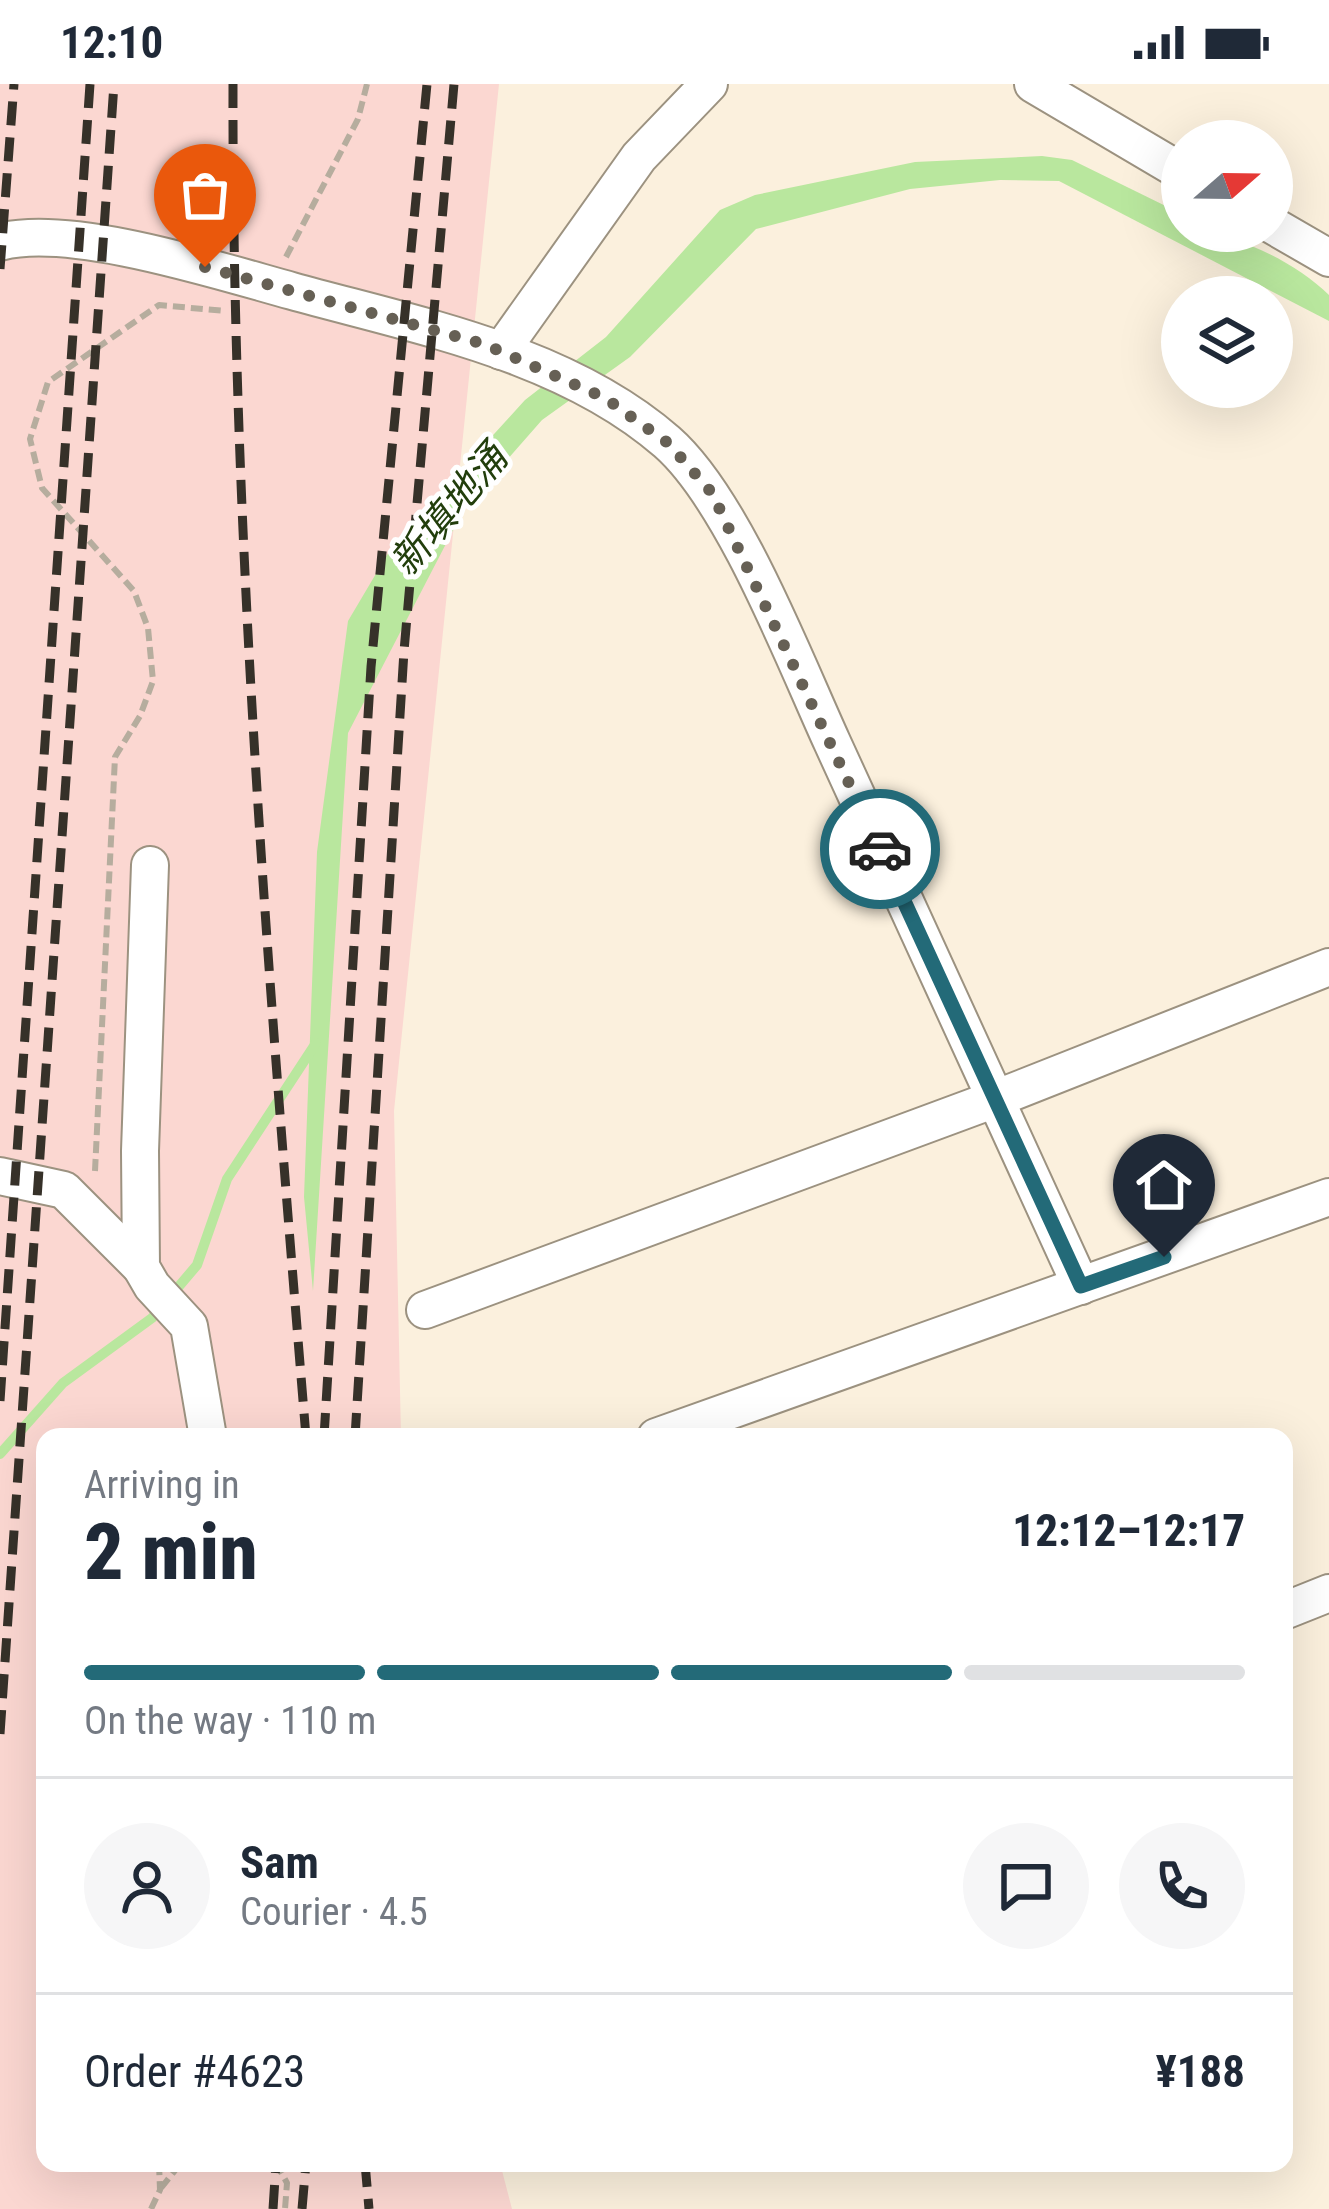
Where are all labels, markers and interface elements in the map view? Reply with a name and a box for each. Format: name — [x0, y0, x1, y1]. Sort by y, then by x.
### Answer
text: 12:10 — [60, 16, 163, 69]
north arrow — [1161, 120, 1293, 252]
map controls — [1161, 120, 1293, 408]
pin — [154, 144, 256, 267]
icon: bag — [172, 162, 238, 228]
button: layers — [1161, 276, 1293, 408]
water label: 新填地涌 — [381, 432, 519, 585]
courier — [820, 789, 940, 909]
icon: car — [847, 816, 913, 882]
pin — [1113, 1134, 1215, 1257]
icon: home — [1131, 1152, 1197, 1218]
text: Arriving in — [84, 1462, 240, 1508]
text: 12:12–12:17 — [1012, 1504, 1245, 1557]
text: 2 min — [84, 1507, 258, 1598]
text: On the way · 110 m — [84, 1698, 376, 1744]
button: person — [84, 1823, 210, 1949]
button: chat — [963, 1823, 1089, 1949]
button: phone — [1119, 1823, 1245, 1949]
text: Sam — [240, 1836, 319, 1889]
text: Courier · 4.5 — [240, 1889, 428, 1935]
text: Order #4623 — [84, 2045, 305, 2098]
text: ¥188 — [1155, 2045, 1245, 2098]

